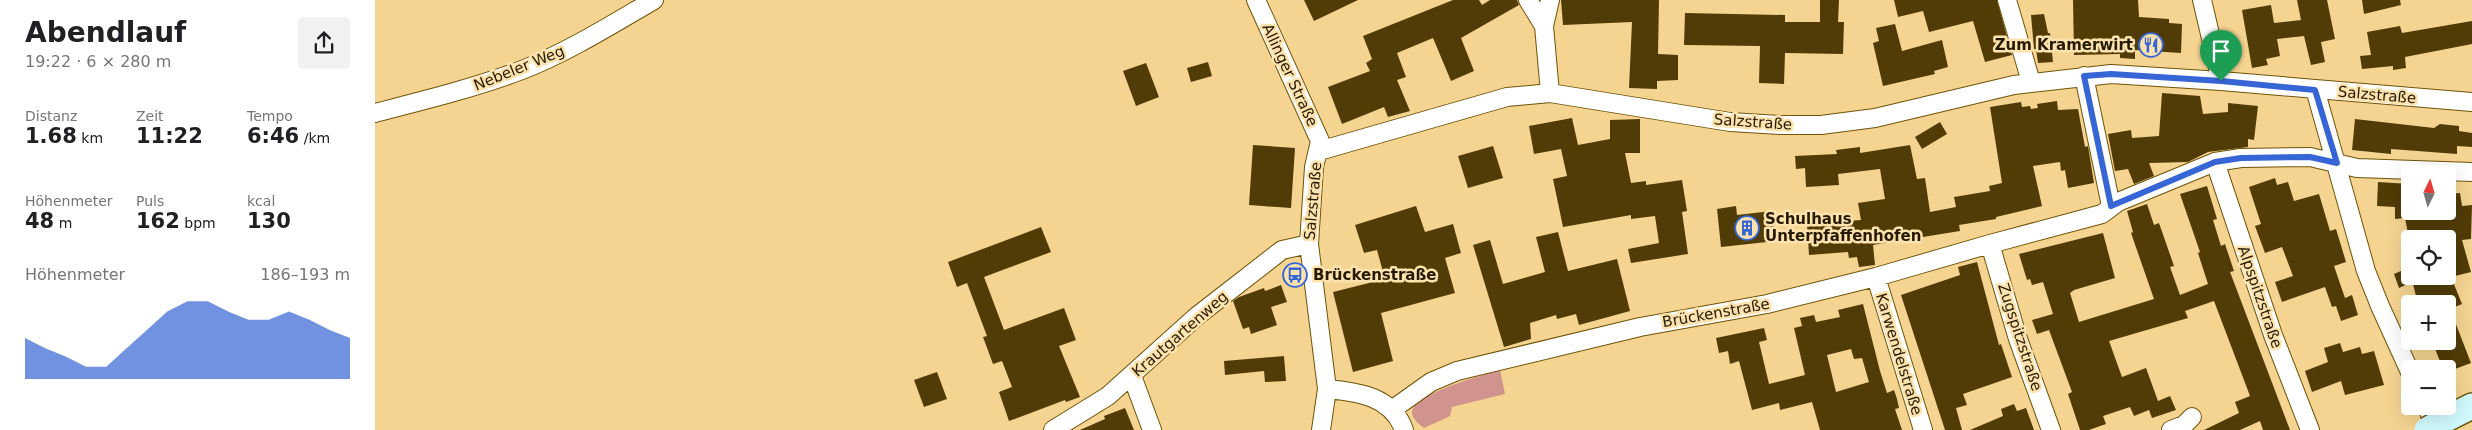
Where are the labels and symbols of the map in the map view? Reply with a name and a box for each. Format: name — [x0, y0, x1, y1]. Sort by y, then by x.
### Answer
street label: Allinger Straße — [1258, 21, 1322, 129]
pin — [2200, 30, 2242, 81]
restaurant icon: Zum Kramerwirt — [2138, 32, 2164, 58]
place label: Zum Kramerwirt — [1995, 36, 2133, 54]
street label: Nebeler Weg — [471, 42, 567, 94]
street label: Salzstraße — [2337, 83, 2417, 107]
street label: Salzstraße — [1713, 110, 1793, 134]
street label: Salzstraße — [1301, 161, 1325, 241]
north arrow — [2401, 165, 2456, 220]
place label: Schulhaus Unterpfaffenhofen — [1765, 210, 1921, 245]
building icon: Schulhaus Unterpfaffenhofen — [1734, 215, 1760, 241]
street label: Alpspitzstraße — [2234, 244, 2286, 350]
bus stop icon: Brückenstraße — [1282, 262, 1308, 288]
place label: Brückenstraße — [1313, 266, 1436, 284]
street label: Zugspitzstraße — [1994, 281, 2046, 393]
street label: Krautgartenweg — [1128, 287, 1232, 381]
street label: Karwendelstraße — [1872, 291, 1926, 417]
street label: Brückenstraße — [1661, 295, 1771, 331]

